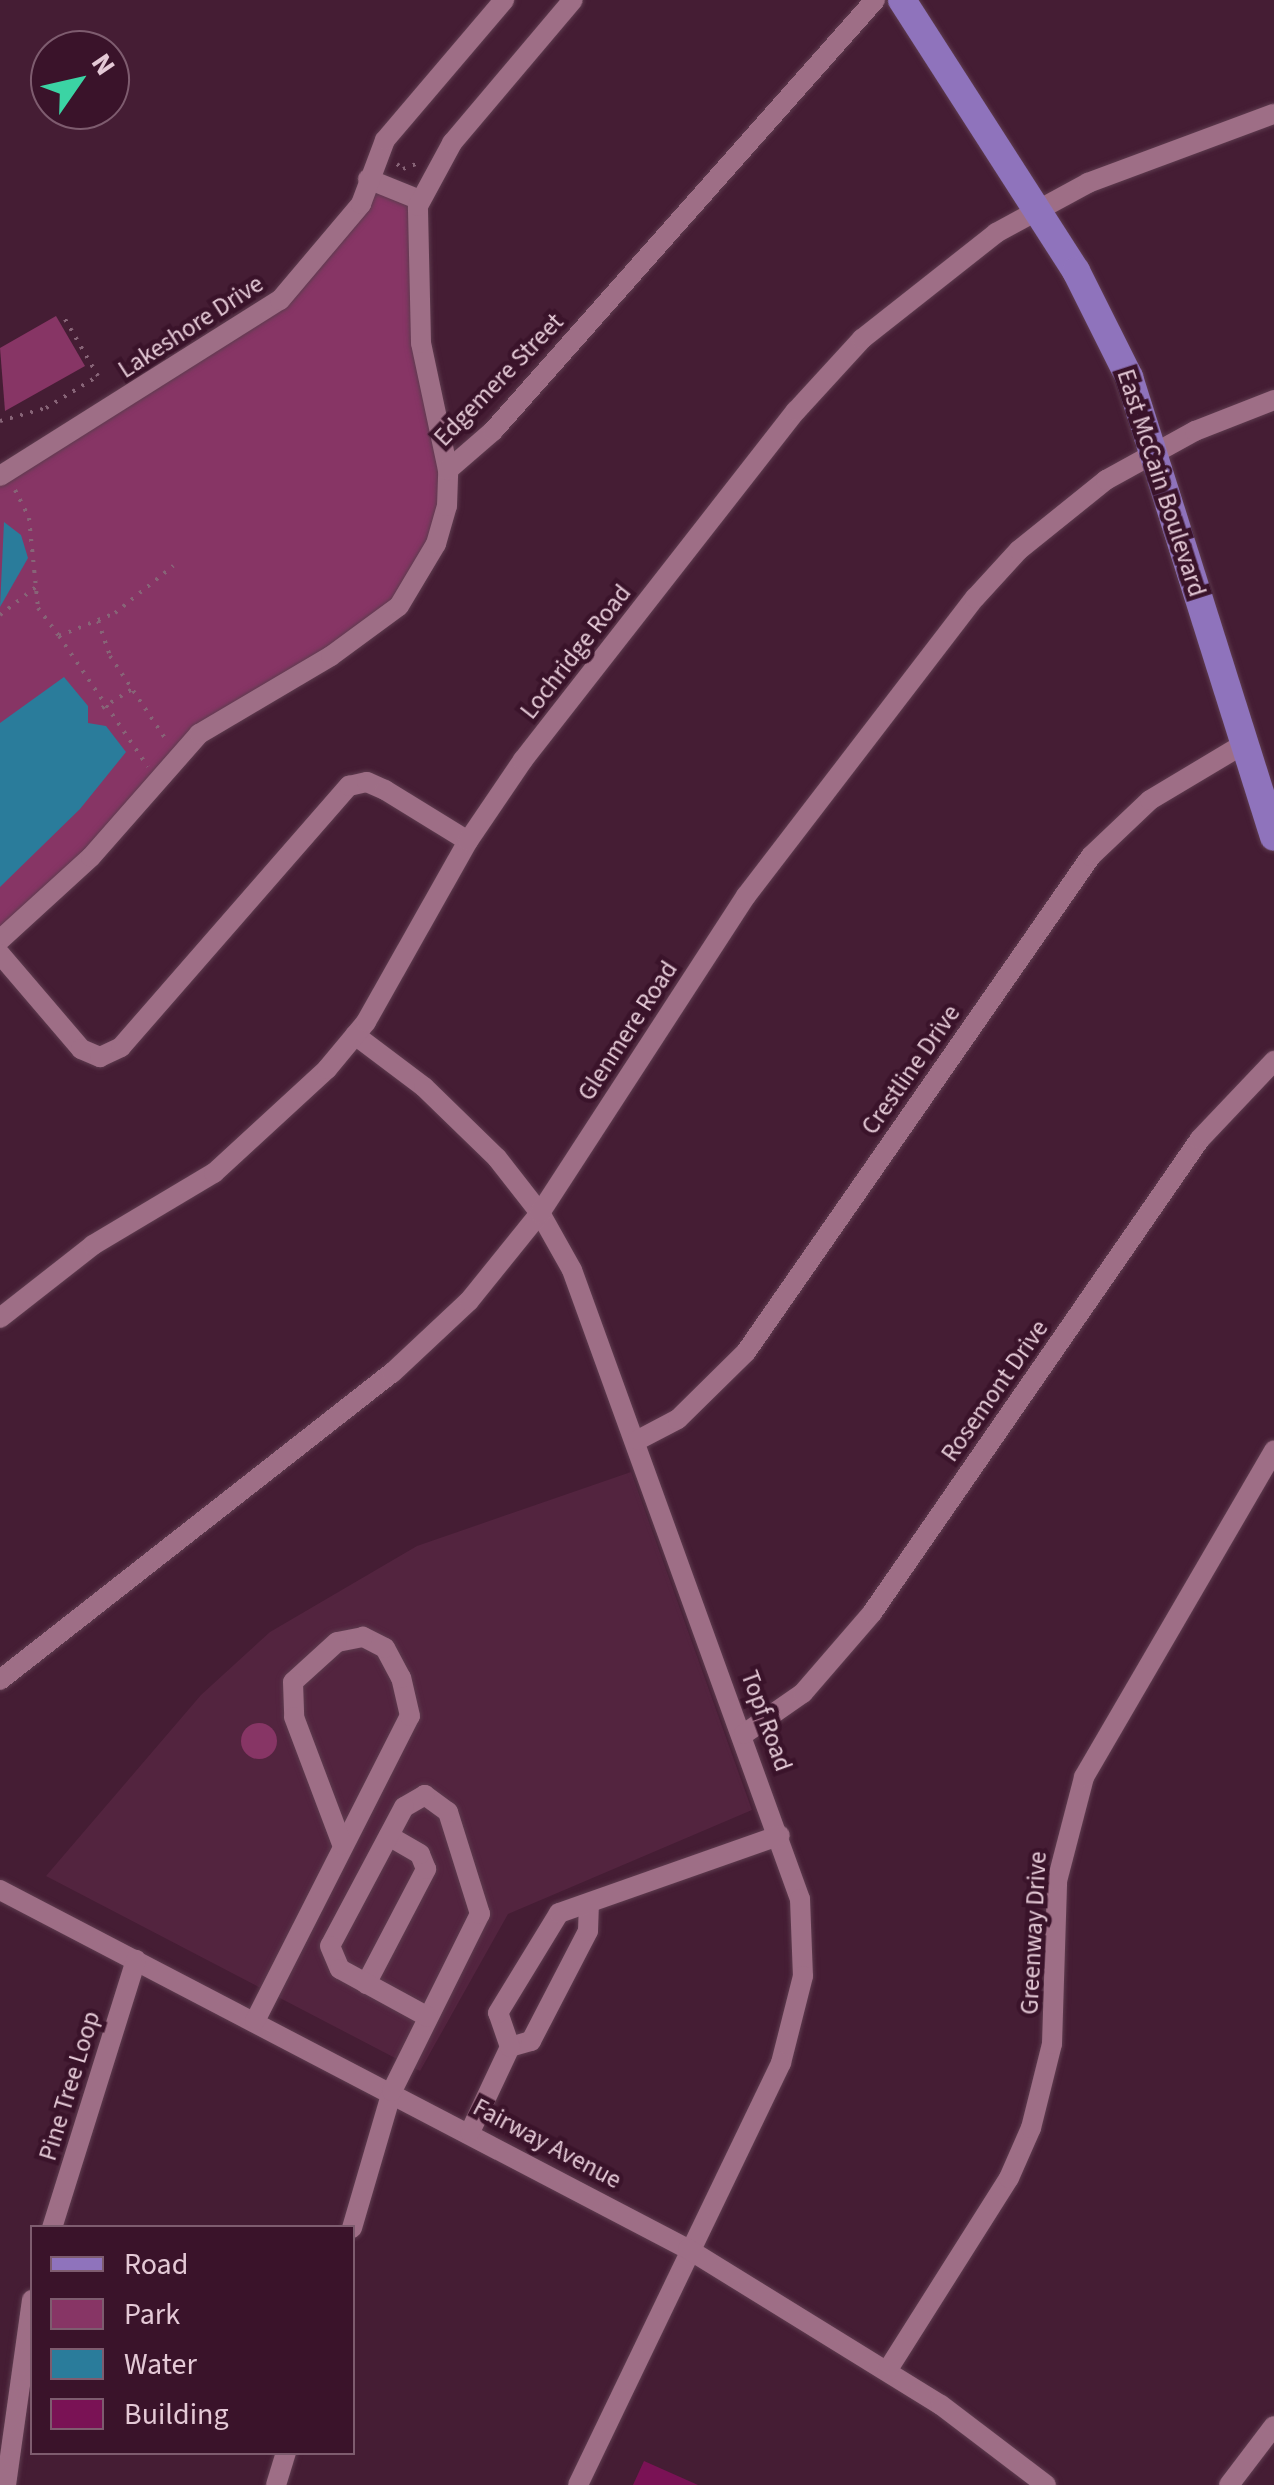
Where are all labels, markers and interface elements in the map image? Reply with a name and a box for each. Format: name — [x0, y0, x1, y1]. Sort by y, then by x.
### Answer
north arrow — [30, 30, 130, 130]
text: N — [81, 45, 125, 83]
street label: Lakeshore Drive — [113, 269, 269, 385]
street label: Edgemere Street — [428, 307, 570, 453]
street label: East McCain Boulevard — [1110, 366, 1212, 600]
street label: Lochridge Road — [514, 579, 638, 725]
street label: Glenmere Road — [572, 956, 684, 1106]
street label: Crestline Drive — [855, 999, 967, 1141]
street label: Rosemont Drive — [935, 1314, 1055, 1468]
street label: Topf Road — [734, 1667, 798, 1775]
street label: Greenway Drive — [1015, 1851, 1053, 2015]
street label: Pine Tree Loop — [33, 2008, 107, 2164]
street label: Fairway Avenue — [468, 2092, 626, 2196]
legend — [30, 2225, 355, 2455]
text: Road — [124, 2243, 188, 2286]
text: Park — [124, 2293, 180, 2336]
text: Water — [124, 2343, 197, 2386]
text: Building — [124, 2393, 229, 2436]

